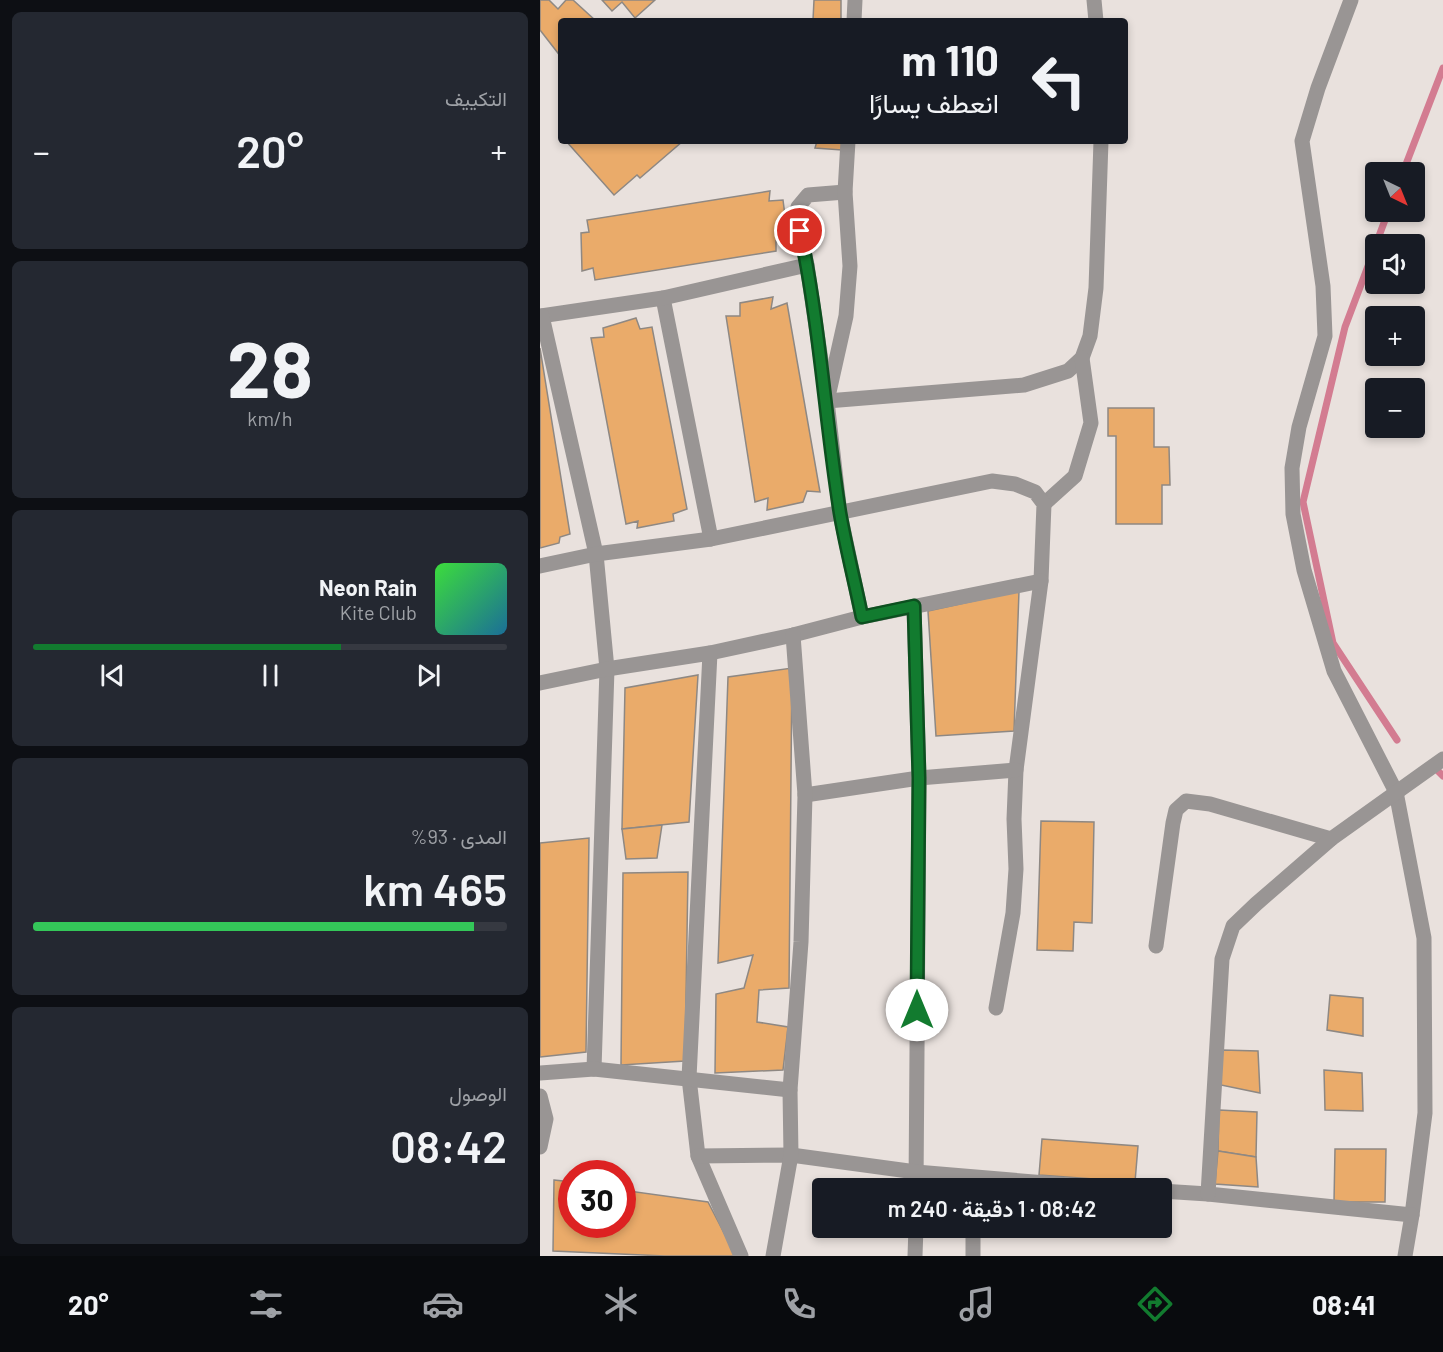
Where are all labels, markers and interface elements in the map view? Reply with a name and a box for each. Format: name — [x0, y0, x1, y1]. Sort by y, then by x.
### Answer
text: 110 m — [902, 34, 999, 84]
icon: left — [1020, 42, 1098, 120]
text: التكييف — [445, 86, 507, 110]
text: انعطف يسارًا — [869, 86, 999, 118]
text: 20° — [236, 123, 304, 177]
text: − — [33, 131, 50, 171]
text: + — [491, 131, 507, 171]
north arrow — [1365, 162, 1425, 222]
map controls — [1365, 162, 1425, 438]
pin — [774, 205, 825, 256]
icon: arrive — [783, 214, 816, 247]
button: sound — [1365, 234, 1425, 294]
button: + — [1365, 306, 1425, 366]
text: 28 — [227, 320, 313, 414]
button: − — [1365, 378, 1425, 438]
text: km/h — [247, 406, 293, 430]
text: Neon Rain — [319, 574, 417, 600]
text: Kite Club — [340, 600, 417, 624]
icon: previous — [96, 659, 129, 692]
icon: pause — [254, 659, 287, 692]
icon: next — [412, 659, 445, 692]
text: المدى · 93% — [410, 824, 507, 848]
text: 465 km — [363, 861, 507, 915]
position arrow — [885, 978, 949, 1042]
text: الوصول — [449, 1081, 507, 1105]
text: 08:42 — [390, 1118, 507, 1172]
speed limit sign: 30 — [558, 1160, 636, 1238]
text: 08:42 · 1 دقيقة · 240 m — [888, 1195, 1096, 1221]
icon: filters — [245, 1283, 287, 1325]
icon: car — [422, 1283, 464, 1325]
icon: climate — [600, 1283, 642, 1325]
icon: phone — [778, 1283, 820, 1325]
icon: music — [956, 1283, 998, 1325]
icon: directions — [1134, 1283, 1176, 1325]
text: 20° — [68, 1288, 109, 1320]
text: 08:41 — [1312, 1288, 1375, 1320]

